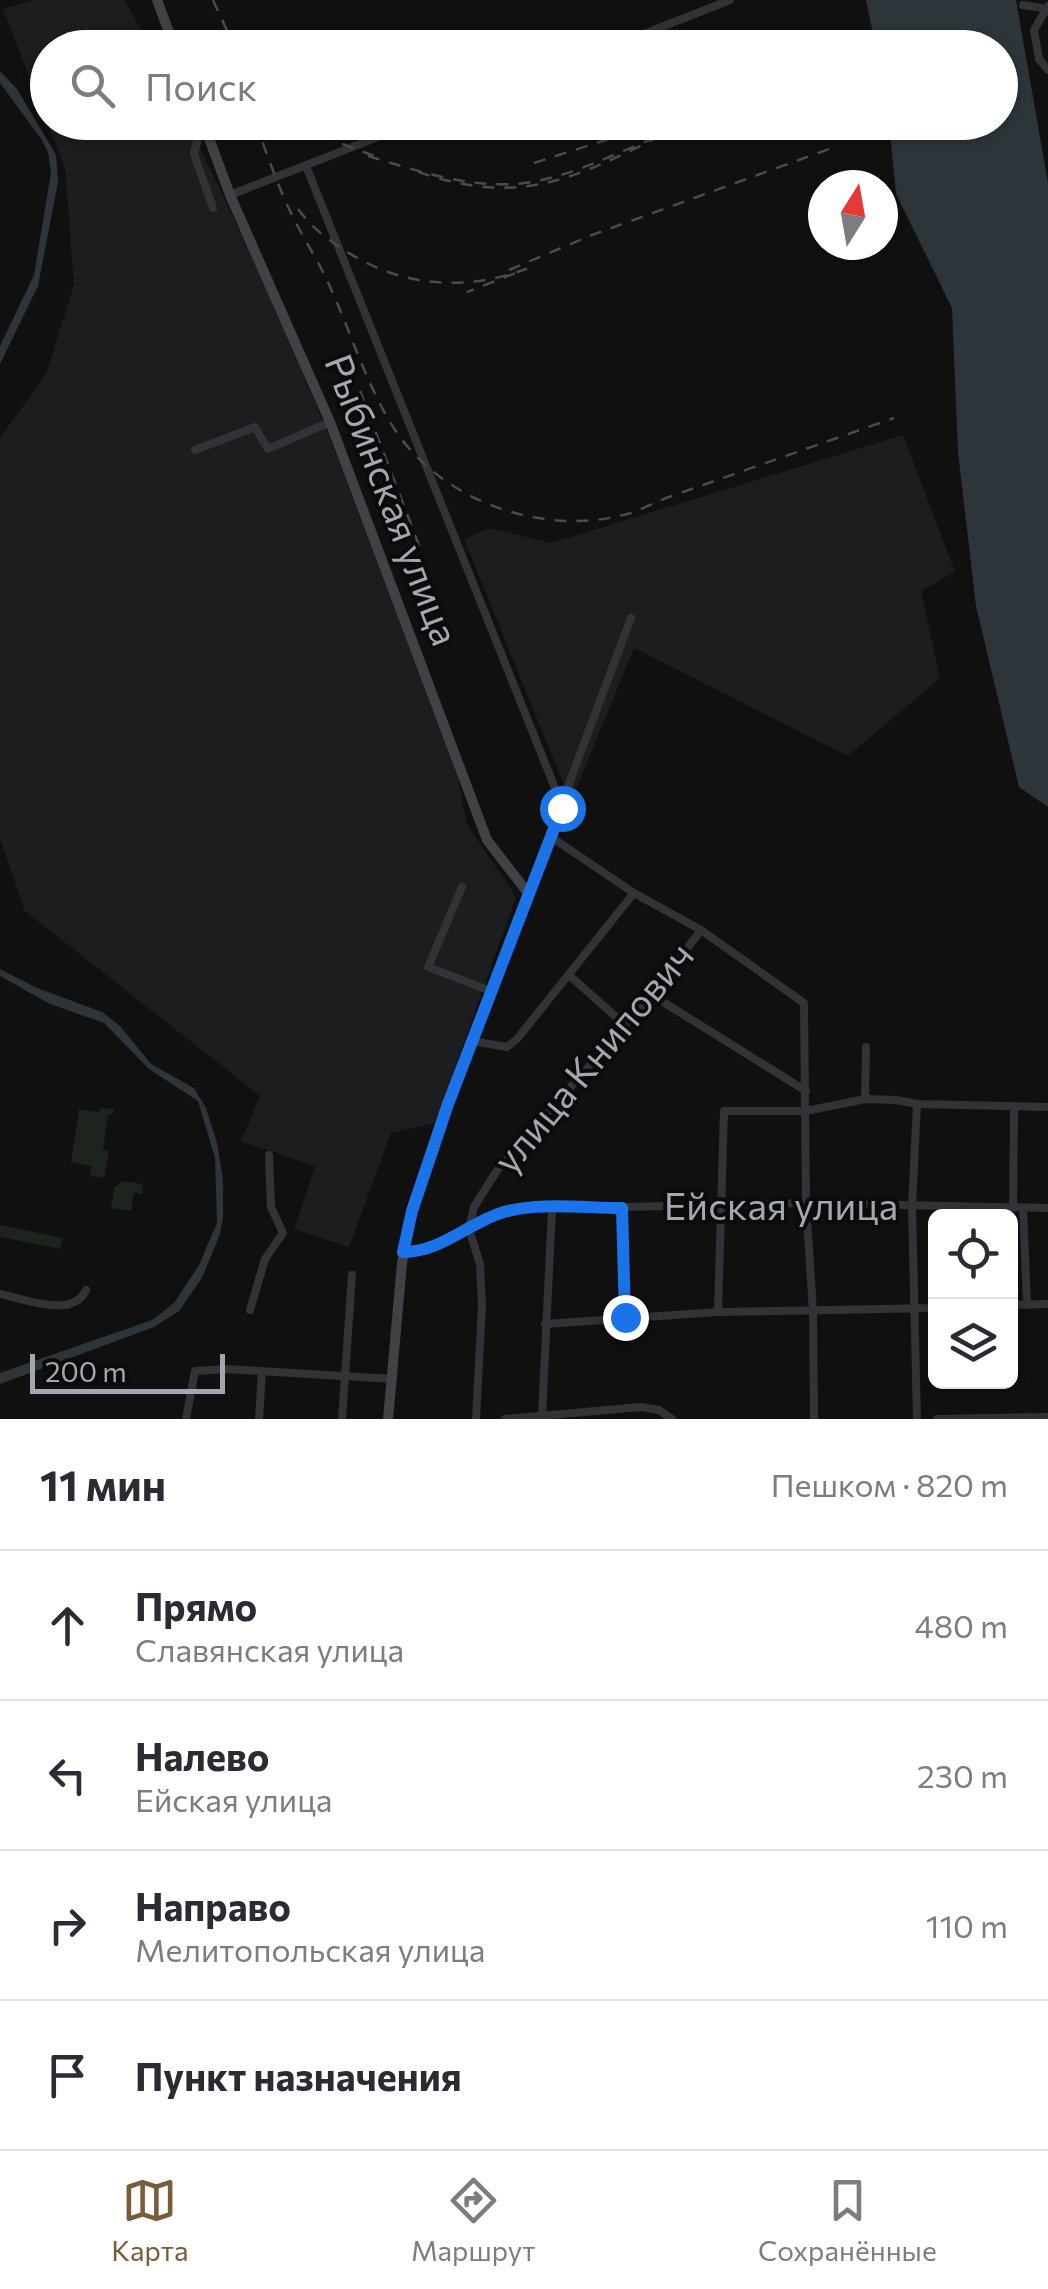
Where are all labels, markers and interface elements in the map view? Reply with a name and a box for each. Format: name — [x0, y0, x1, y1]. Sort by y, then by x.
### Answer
search box — [30, 30, 1018, 140]
icon: search — [65, 58, 120, 113]
text: Поиск — [145, 62, 257, 109]
north arrow — [808, 170, 898, 260]
street label: Рыбинская улица — [316, 347, 470, 651]
route start — [540, 786, 586, 832]
street label: улица Книпович — [482, 931, 702, 1181]
street label: Ейская улица — [664, 1181, 898, 1228]
map controls — [928, 1209, 1018, 1389]
button: locate — [928, 1209, 1018, 1299]
route end — [603, 1295, 649, 1341]
button: layers — [928, 1299, 1018, 1389]
scale bar — [30, 1349, 225, 1394]
text: 200 m — [45, 1354, 127, 1388]
text: 11 мин — [40, 1458, 166, 1510]
text: Пешком · 820 m — [771, 1464, 1008, 1504]
text: Прямо — [135, 1582, 257, 1629]
icon: ahead — [40, 1598, 95, 1653]
text: 480 m — [914, 1605, 1008, 1645]
text: Славянская улица — [135, 1629, 404, 1669]
text: Налево — [135, 1732, 269, 1779]
icon: left — [40, 1748, 95, 1803]
text: 230 m — [917, 1755, 1008, 1795]
text: Ейская улица — [135, 1779, 332, 1819]
text: Направо — [135, 1882, 291, 1929]
icon: right — [40, 1898, 95, 1953]
text: 110 m — [926, 1905, 1008, 1945]
text: Мелитопольская улица — [135, 1929, 485, 1969]
icon: arrive — [40, 2048, 95, 2103]
text: Пункт назначения — [135, 2052, 462, 2099]
tab: Карта — [111, 2173, 188, 2267]
tab: Маршрут — [411, 2173, 535, 2267]
tab: Сохранённые — [758, 2173, 937, 2267]

